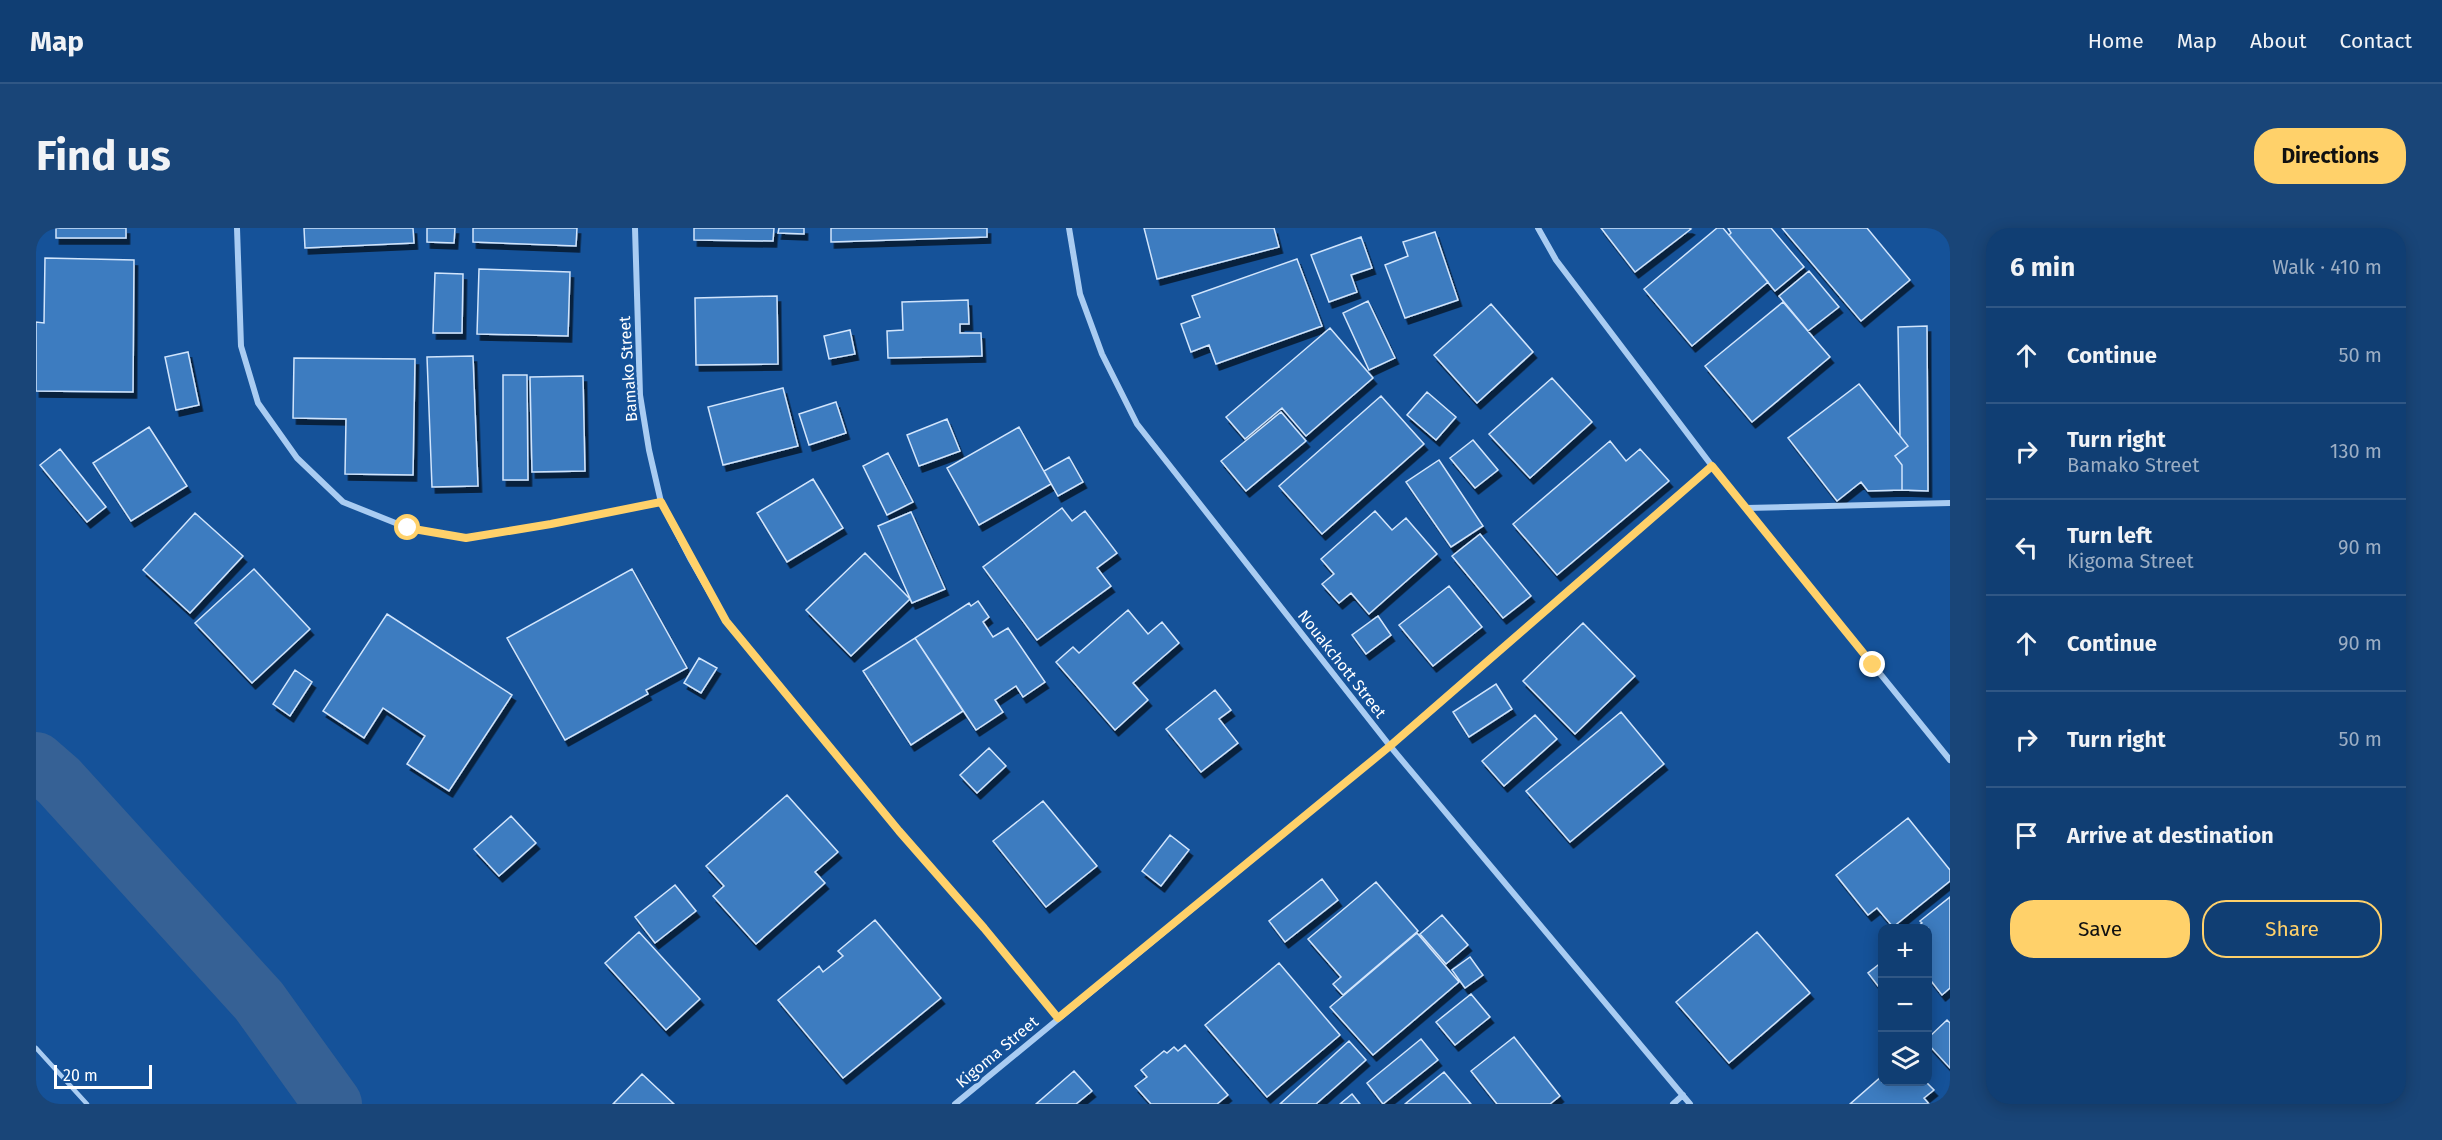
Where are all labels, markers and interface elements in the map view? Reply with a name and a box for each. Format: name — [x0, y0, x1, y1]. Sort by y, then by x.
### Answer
text: Map — [30, 25, 84, 58]
text: Home — [2088, 28, 2144, 54]
text: Map — [2177, 28, 2217, 54]
text: About — [2250, 28, 2307, 54]
text: Contact — [2340, 28, 2412, 54]
button: Directions — [2254, 128, 2406, 184]
text: Find us — [36, 131, 171, 181]
text: 6 min — [2010, 252, 2075, 283]
text: Walk · 410 m — [2272, 255, 2382, 279]
street label: Bamako Street — [615, 315, 641, 422]
icon: ahead — [2010, 339, 2043, 372]
text: Continue — [2067, 342, 2157, 369]
text: 50 m — [2338, 343, 2382, 367]
text: Turn right — [2067, 426, 2166, 453]
icon: right — [2010, 435, 2043, 468]
text: 130 m — [2330, 439, 2382, 463]
text: Bamako Street — [2067, 453, 2199, 477]
route start — [394, 514, 420, 540]
text: Turn left — [2067, 522, 2152, 549]
icon: left — [2010, 531, 2043, 564]
text: 90 m — [2338, 535, 2382, 559]
text: Kigoma Street — [2067, 549, 2194, 573]
street label: Nouakchott Street — [1294, 606, 1390, 722]
icon: ahead — [2010, 627, 2043, 660]
text: Continue — [2067, 630, 2157, 657]
text: 90 m — [2338, 631, 2382, 655]
route end — [1859, 651, 1885, 677]
icon: right — [2010, 723, 2043, 756]
text: Turn right — [2067, 726, 2166, 753]
text: 50 m — [2338, 727, 2382, 751]
icon: arrive — [2010, 819, 2043, 852]
text: Arrive at destination — [2067, 822, 2274, 849]
button: Save — [2010, 900, 2190, 958]
button: Share — [2202, 900, 2382, 958]
map controls — [1878, 924, 1932, 1086]
button: + — [1878, 924, 1932, 978]
button: − — [1878, 978, 1932, 1032]
street label: Kigoma Street — [952, 1012, 1042, 1092]
button: layers — [1878, 1032, 1932, 1086]
scale bar — [54, 1062, 152, 1090]
text: 20 m — [63, 1066, 98, 1085]

